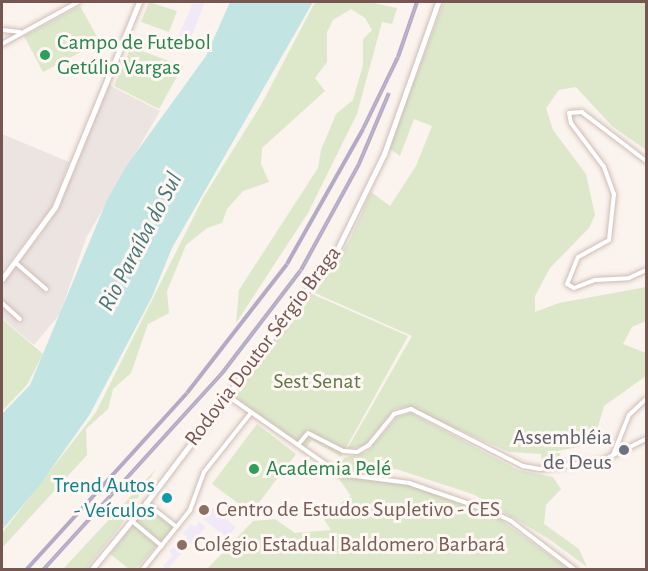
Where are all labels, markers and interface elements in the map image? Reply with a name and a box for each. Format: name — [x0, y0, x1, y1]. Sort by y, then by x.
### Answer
place label: Campo de Futebol Getúlio Vargas — [57, 29, 211, 80]
marker: Campo de Futebol Getúlio Vargas — [38, 48, 52, 62]
water label: Rio Paraíba do Sul — [92, 168, 190, 316]
street label: Rodovia Doutor Sérgio Braga — [179, 241, 347, 451]
park label: Sest Senat — [273, 369, 361, 395]
place label: Assembléia de Deus — [513, 424, 612, 476]
marker: Assembléia de Deus — [617, 443, 631, 457]
place label: Academia Pelé — [266, 456, 391, 482]
marker: Academia Pelé — [247, 462, 261, 476]
place label: Trend Autos - Veículos — [53, 472, 155, 524]
marker: Trend Autos - Veículos — [160, 491, 174, 505]
place label: Centro de Estudos Supletivo - CES — [216, 497, 500, 523]
marker: Centro de Estudos Supletivo - CES — [197, 503, 211, 517]
place label: Colégio Estadual Baldomero Barbará — [194, 532, 505, 558]
marker: Colégio Estadual Baldomero Barbará — [175, 538, 189, 552]

